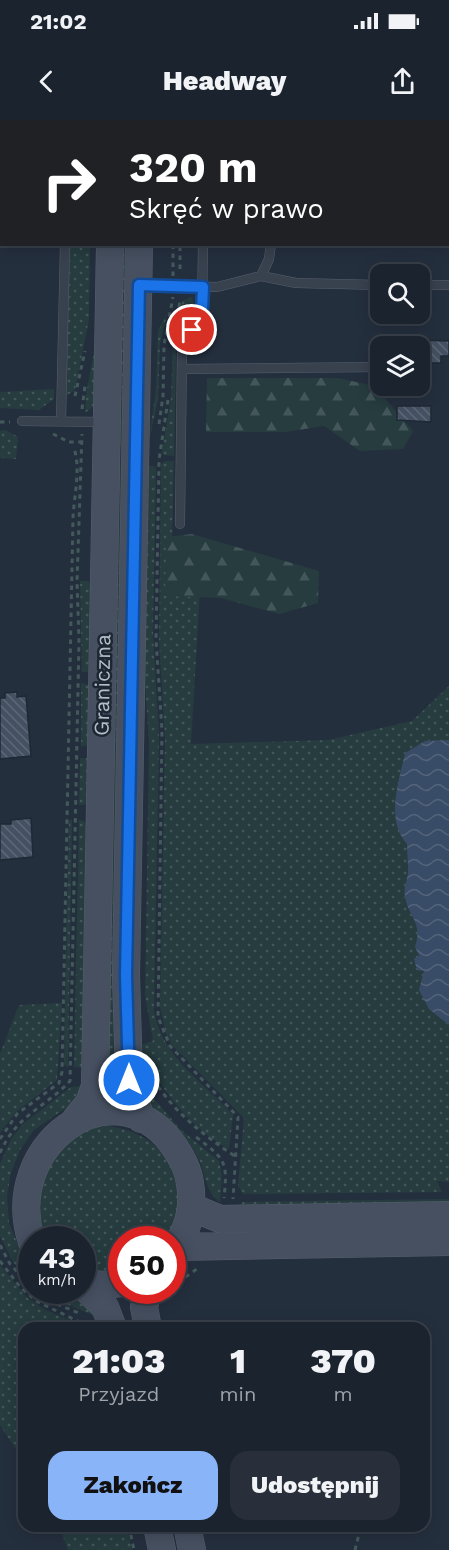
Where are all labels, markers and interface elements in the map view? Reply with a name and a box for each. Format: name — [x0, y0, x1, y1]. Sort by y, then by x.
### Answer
text: 21:02 — [30, 9, 87, 34]
icon: back — [30, 65, 63, 98]
text: Headway — [163, 65, 286, 97]
icon: share — [386, 65, 419, 98]
text: 320 m — [129, 143, 258, 192]
icon: right — [30, 144, 108, 222]
text: Skręć w prawo — [129, 193, 324, 225]
map controls — [370, 264, 430, 396]
button: search — [370, 264, 430, 324]
pin — [166, 304, 217, 355]
icon: arrive — [175, 313, 208, 346]
button: layers — [370, 336, 430, 396]
street label: Graniczna — [89, 634, 115, 736]
position arrow — [97, 1048, 161, 1112]
speed limit sign: 50 — [108, 1226, 186, 1304]
text: 43 — [38, 1240, 76, 1275]
text: km/h — [38, 1271, 76, 1289]
text: 21:03 — [72, 1340, 165, 1382]
text: 1 — [230, 1340, 246, 1382]
text: 370 — [310, 1340, 376, 1382]
text: Przyjazd — [78, 1382, 159, 1406]
text: min — [220, 1382, 256, 1406]
text: m — [334, 1382, 353, 1406]
button: Zakończ — [48, 1451, 218, 1520]
button: Udostępnij — [230, 1451, 400, 1520]

